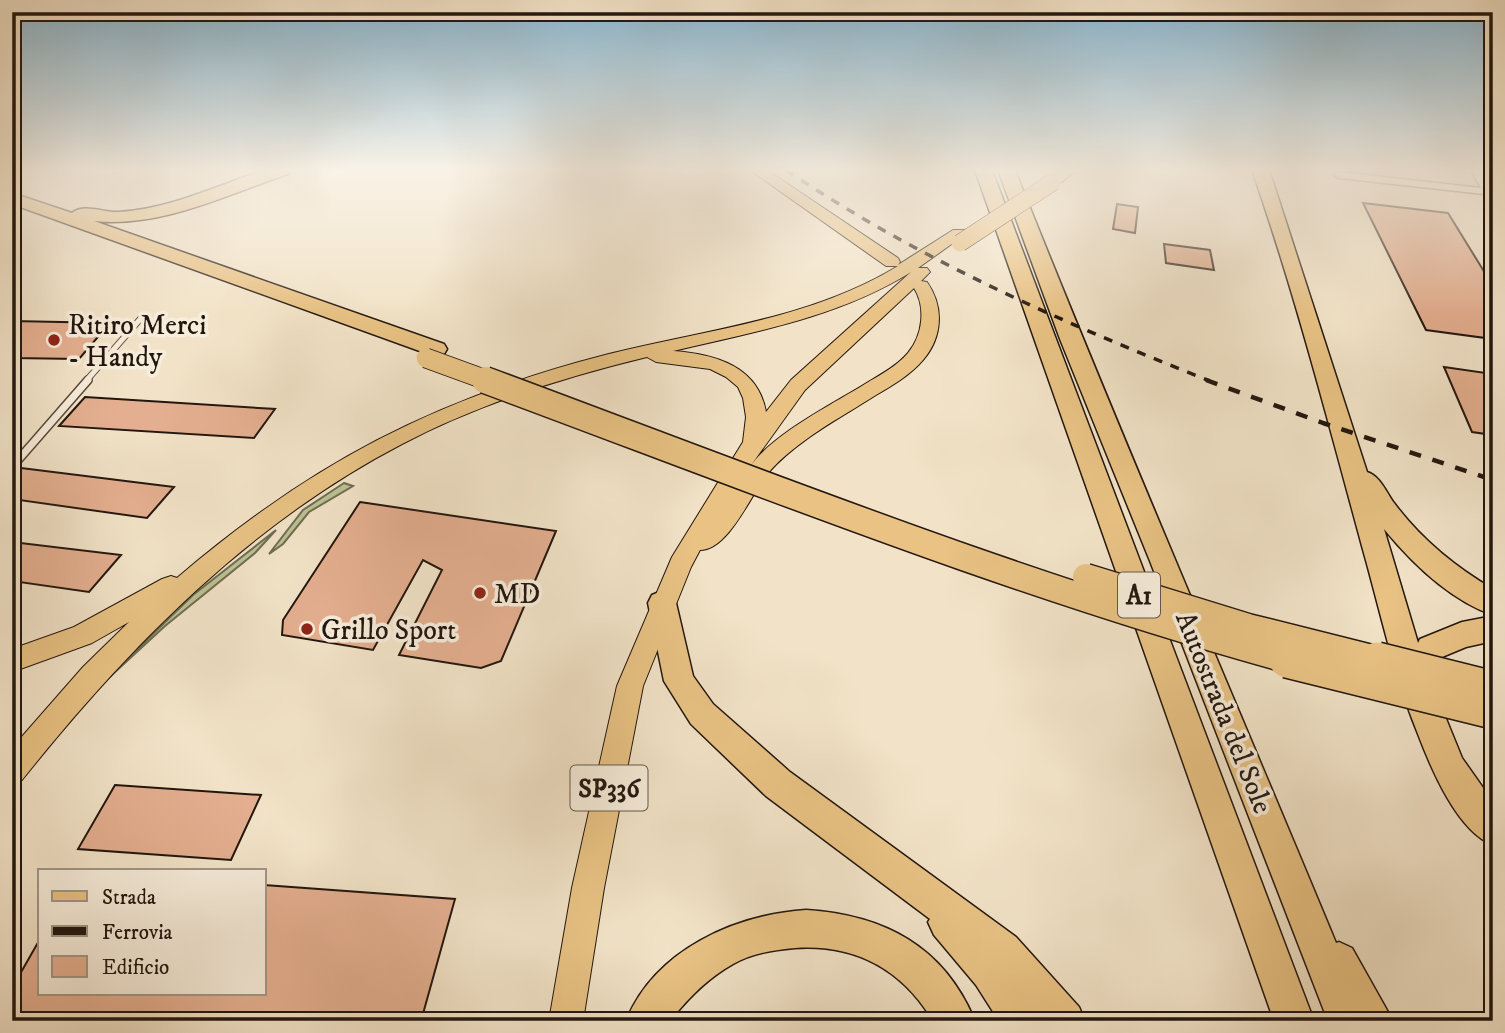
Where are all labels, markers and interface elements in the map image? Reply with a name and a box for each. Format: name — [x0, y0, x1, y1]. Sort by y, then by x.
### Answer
place label: Ritiro Merci - Handy — [68, 308, 206, 375]
marker: Ritiro Merci - Handy — [46, 332, 62, 348]
road number: A1 — [1118, 572, 1160, 618]
place label: MD — [494, 577, 540, 612]
marker: MD — [472, 585, 488, 601]
street label: Autostrada del Sole — [1167, 607, 1280, 819]
place label: Grillo Sport — [321, 613, 456, 648]
marker: Grillo Sport — [299, 621, 315, 637]
road number: SP336 — [570, 766, 648, 810]
legend — [38, 869, 266, 995]
text: Strada — [102, 885, 156, 911]
text: Ferrovia — [102, 920, 173, 946]
text: Edificio — [102, 955, 169, 981]

